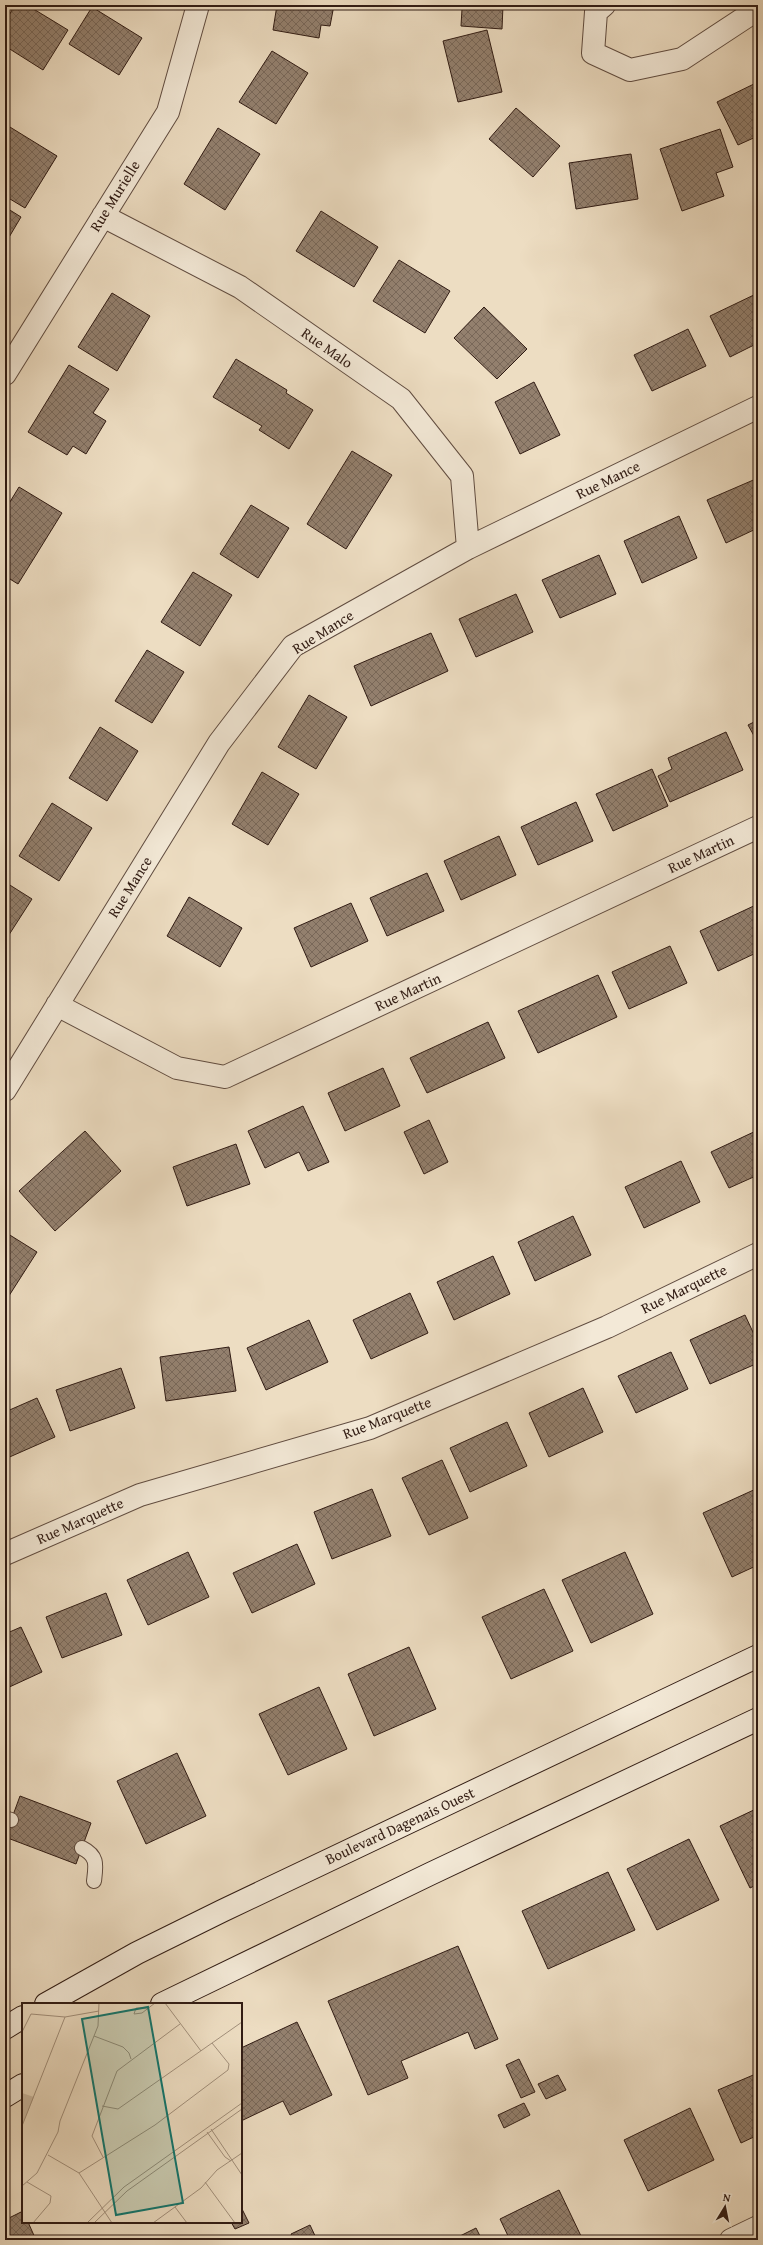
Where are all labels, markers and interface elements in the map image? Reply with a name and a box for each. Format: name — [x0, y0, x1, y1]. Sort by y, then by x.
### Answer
street label: Rue Murielle — [84, 156, 145, 235]
street label: Rue Malo — [297, 322, 357, 373]
street label: Rue Mance — [572, 455, 643, 504]
street label: Rue Mance — [288, 604, 357, 659]
street label: Rue Martin — [664, 829, 738, 878]
street label: Rue Mance — [102, 852, 157, 921]
street label: Rue Martin — [371, 967, 445, 1016]
street label: Rue Marquette — [637, 1259, 730, 1318]
street label: Rue Marquette — [340, 1391, 434, 1444]
street label: Rue Marquette — [33, 1492, 127, 1549]
street label: Boulevard Dagenais Ouest — [322, 1781, 478, 1869]
inset map — [22, 2003, 242, 2223]
north arrow — [705, 2187, 745, 2227]
text: N — [722, 2189, 732, 2206]

